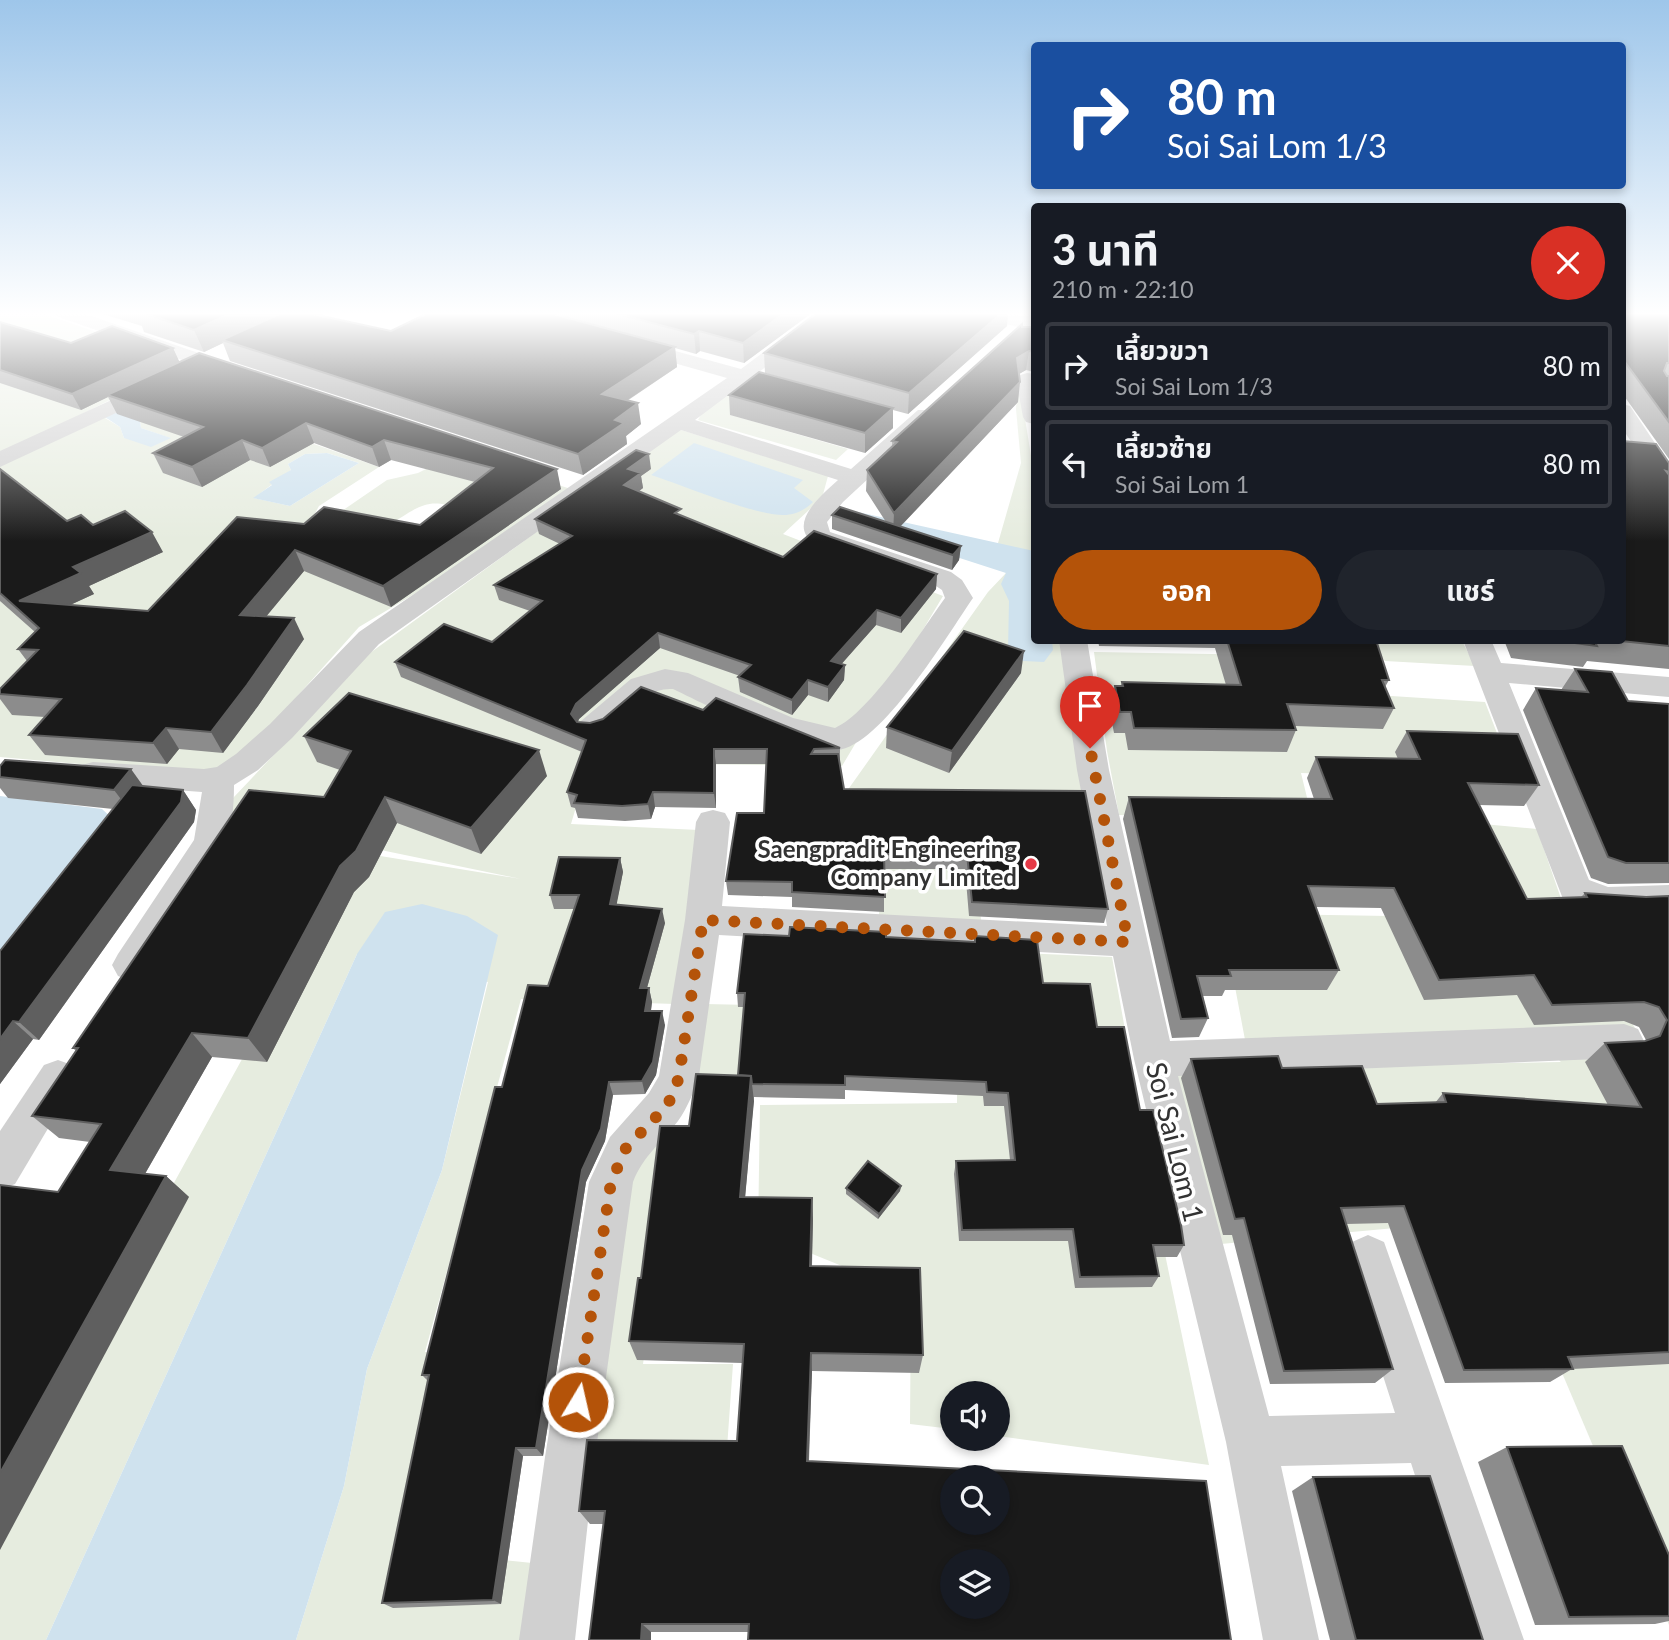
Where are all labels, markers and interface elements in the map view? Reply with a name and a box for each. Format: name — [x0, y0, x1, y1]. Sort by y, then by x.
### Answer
text: 80 m — [1167, 67, 1277, 125]
icon: right — [1052, 70, 1143, 161]
text: Soi Sai Lom 1/3 — [1167, 126, 1387, 165]
text: 3 นาที — [1052, 224, 1159, 274]
button: close — [1531, 226, 1605, 300]
text: 210 m · 22:10 — [1052, 275, 1194, 303]
text: เลี้ยวขวา — [1115, 334, 1209, 366]
icon: right — [1056, 347, 1094, 385]
text: 80 m — [1543, 350, 1601, 382]
text: Soi Sai Lom 1/3 — [1115, 372, 1273, 400]
text: เลี้ยวซ้าย — [1115, 432, 1212, 464]
icon: left — [1056, 445, 1094, 483]
text: 80 m — [1543, 448, 1601, 480]
text: Soi Sai Lom 1 — [1115, 470, 1249, 498]
button: ออก — [1052, 550, 1322, 630]
button: แชร์ — [1336, 550, 1605, 630]
pin — [1060, 676, 1120, 748]
icon: arrive — [1071, 687, 1109, 725]
place label: Saengpradit Engineering Company Limited — [757, 834, 1017, 891]
marker: Saengpradit Engineering Company Limited — [1023, 856, 1039, 872]
street label: Soi Sai Lom 1 — [1140, 1058, 1212, 1225]
position arrow — [541, 1365, 615, 1439]
map controls — [940, 1381, 1010, 1619]
button: sound — [940, 1381, 1010, 1451]
button: search — [940, 1465, 1010, 1535]
button: layers — [940, 1549, 1010, 1619]

